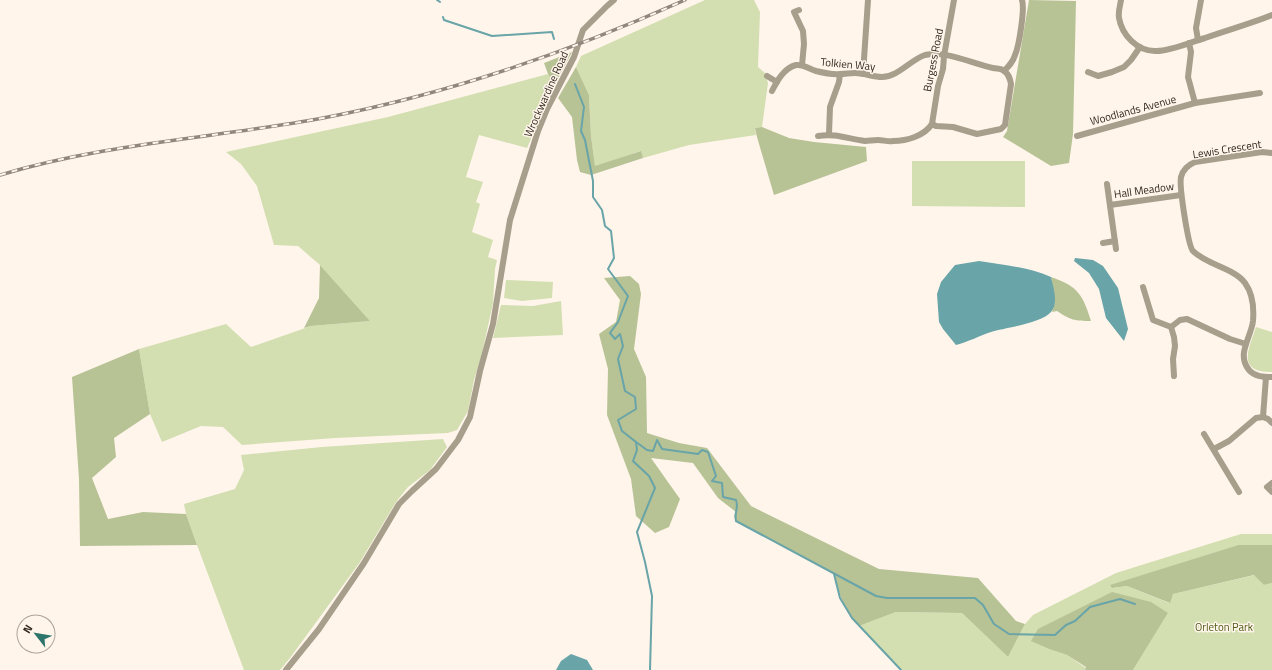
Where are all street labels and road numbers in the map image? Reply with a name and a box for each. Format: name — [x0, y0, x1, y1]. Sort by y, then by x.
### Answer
street label: Burgess Road — [919, 27, 947, 93]
street label: Wrockwardine Road — [520, 48, 572, 140]
street label: Tolkien Way — [820, 54, 877, 74]
street label: Woodlands Avenue — [1088, 91, 1178, 129]
street label: Lewis Crescent — [1191, 136, 1263, 162]
street label: Hall Meadow — [1113, 178, 1176, 202]

